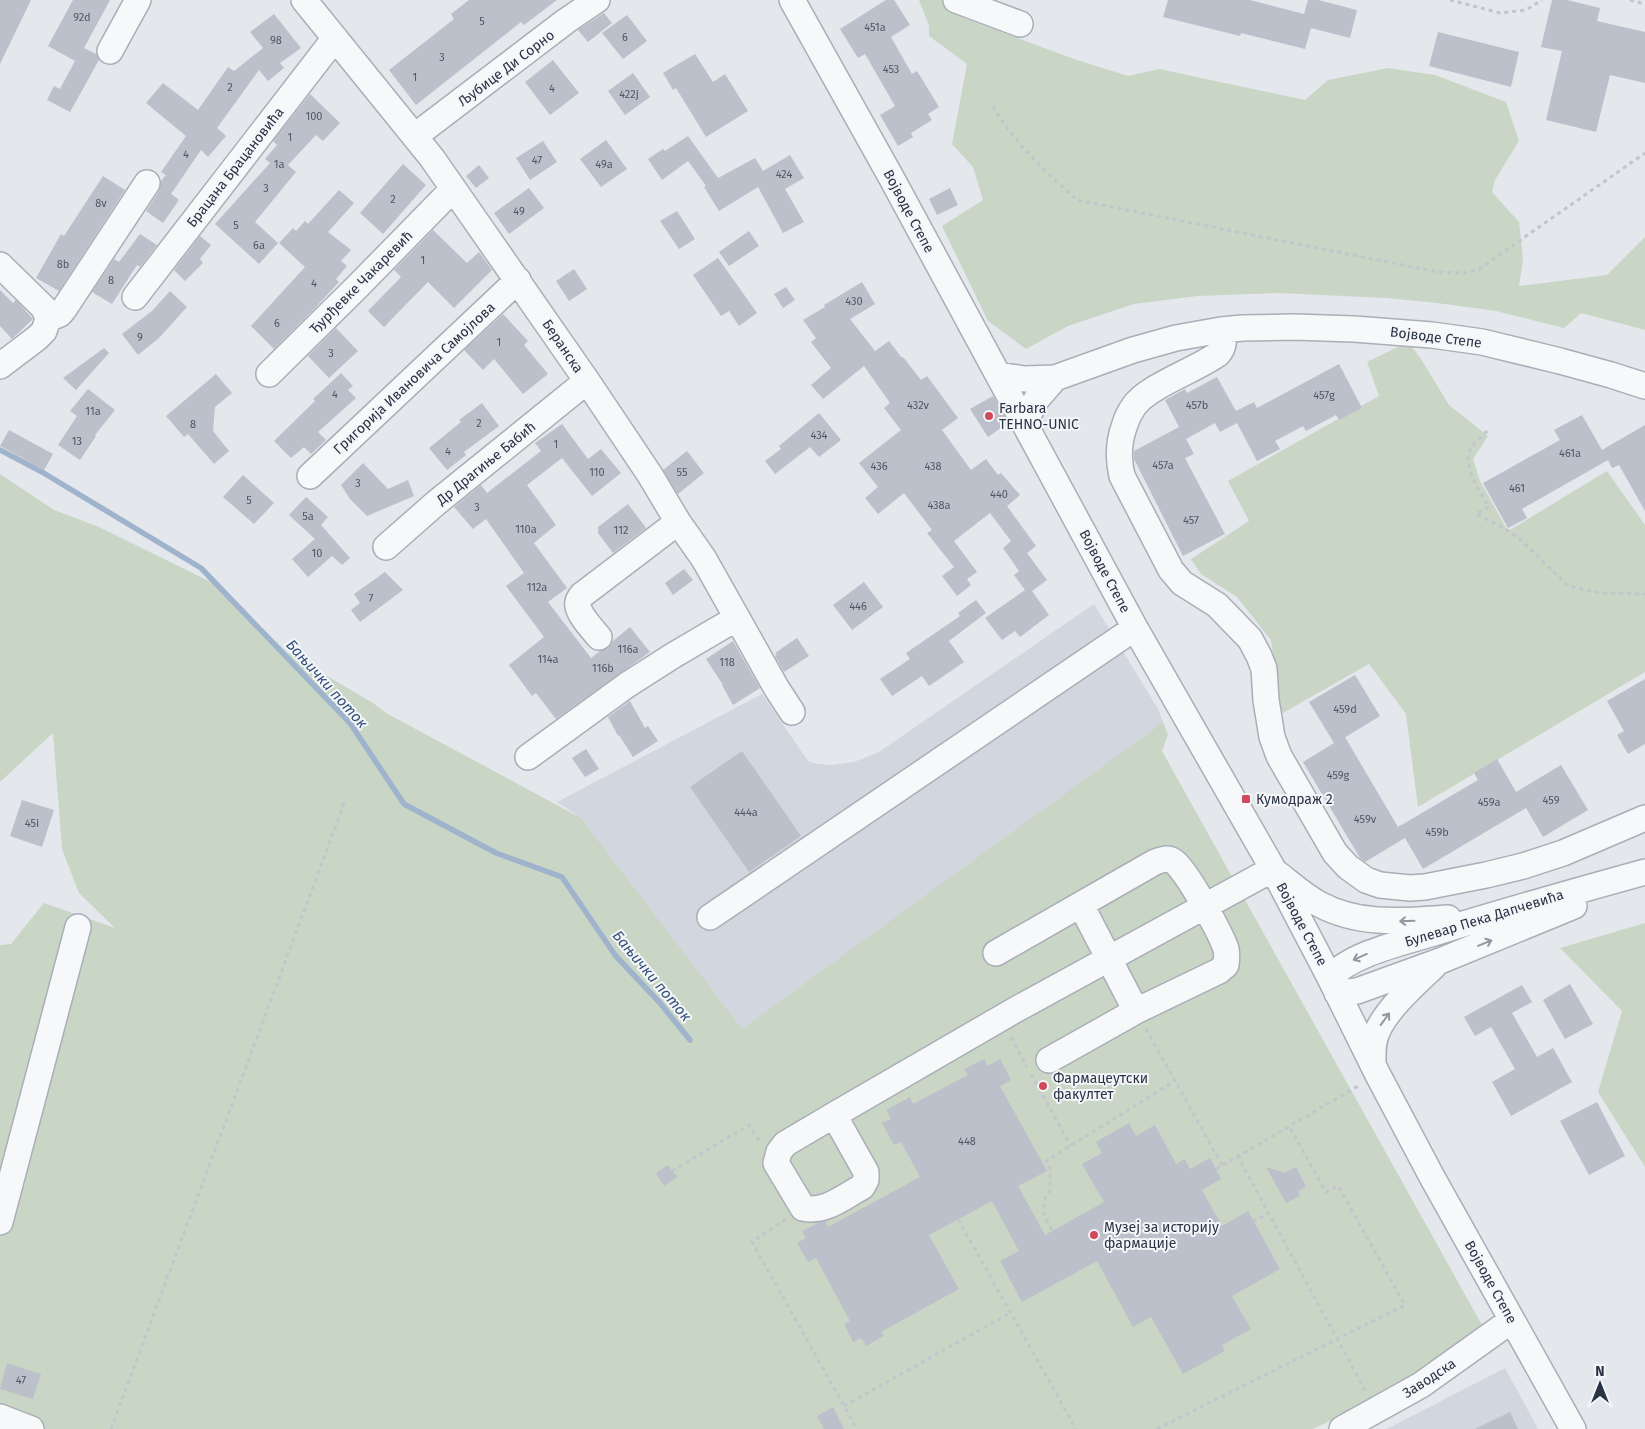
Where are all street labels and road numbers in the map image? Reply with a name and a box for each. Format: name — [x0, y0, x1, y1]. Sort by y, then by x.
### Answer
street label: Љубице Ди Сорно — [455, 27, 558, 110]
street label: Брацана Брацановића — [183, 104, 288, 231]
street label: Војводе Степе — [879, 167, 938, 256]
street label: Ђурђевке Чакаревић — [306, 227, 416, 337]
street label: Григорија Ивановича Самојлова — [330, 299, 499, 458]
street label: Беранска — [538, 316, 587, 376]
street label: Војводе Степе — [1389, 323, 1483, 352]
street label: Др Драгиње Бабић — [433, 418, 539, 509]
street label: Војводе Степе — [1075, 527, 1134, 616]
street label: Војводе Степе — [1272, 880, 1331, 969]
street label: Булевар Пека Дапчевића — [1403, 886, 1566, 951]
street label: Војводе Степе — [1461, 1238, 1520, 1327]
street label: Заводска — [1400, 1355, 1459, 1402]

